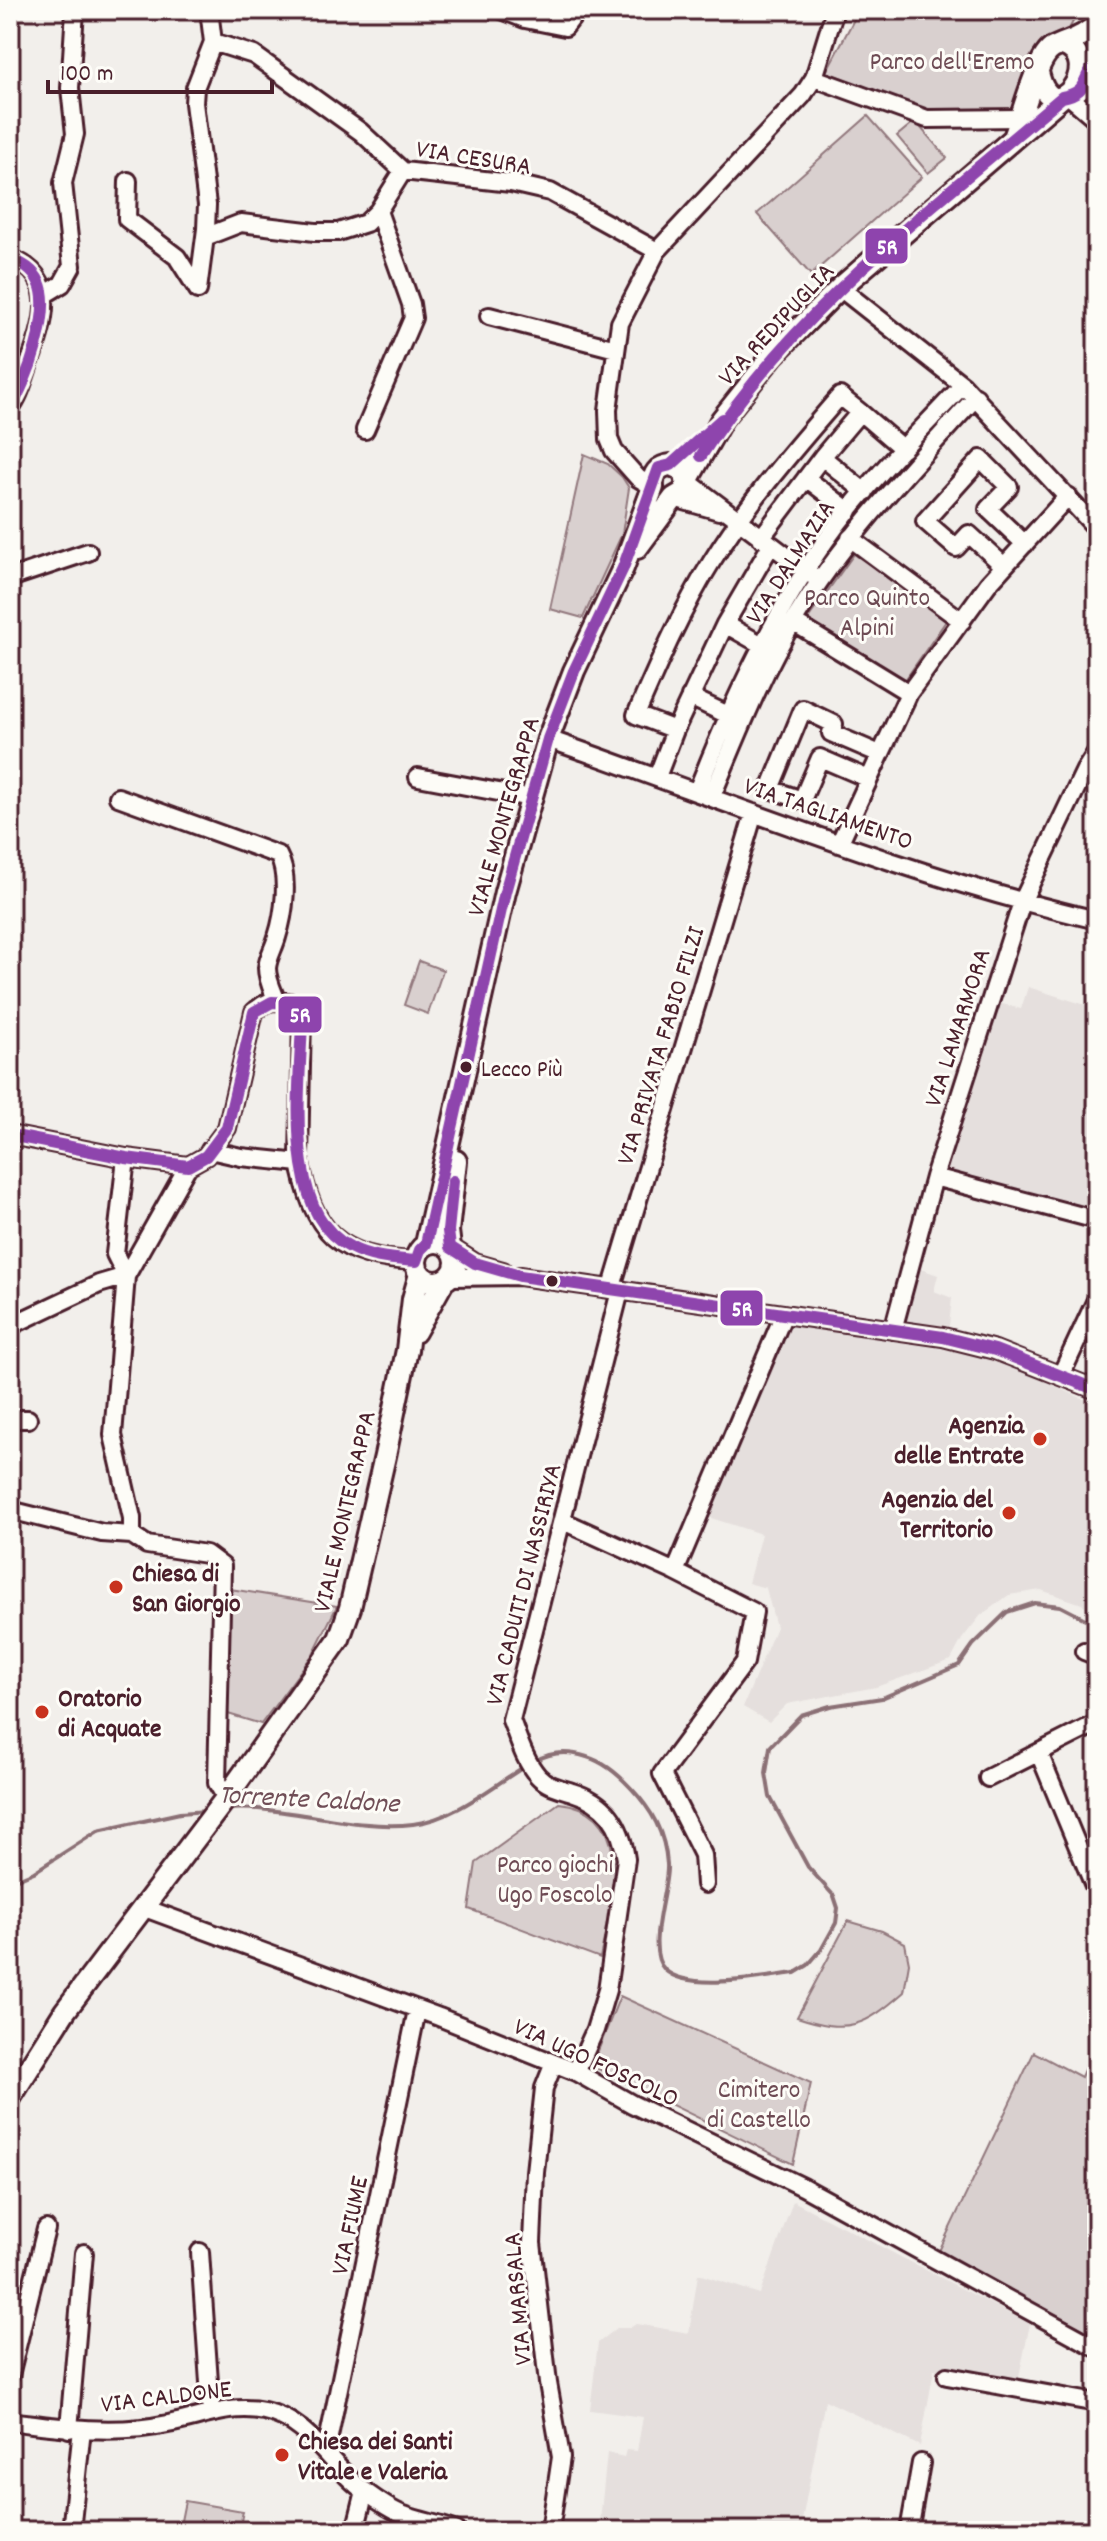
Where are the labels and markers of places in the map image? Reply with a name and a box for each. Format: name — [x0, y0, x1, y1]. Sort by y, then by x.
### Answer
place label: Lecco Più — [481, 1054, 562, 1088]
marker: Lecco Più — [458, 1059, 474, 1075]
unlabelled marker — [544, 1273, 560, 1289]
place label: Agenzia delle Entrate — [894, 1409, 1025, 1476]
marker: Agenzia delle Entrate — [1031, 1430, 1049, 1448]
place label: Agenzia del Territorio — [881, 1483, 994, 1550]
marker: Agenzia del Territorio — [1000, 1504, 1018, 1522]
place label: Chiesa di San Giorgio — [132, 1557, 241, 1624]
marker: Chiesa di San Giorgio — [107, 1578, 125, 1596]
place label: Oratorio di Acquate — [58, 1682, 162, 1749]
marker: Oratorio di Acquate — [33, 1703, 51, 1721]
place label: Chiesa dei Santi Vitale e Valeria — [298, 2425, 453, 2492]
marker: Chiesa dei Santi Vitale e Valeria — [273, 2446, 291, 2464]

